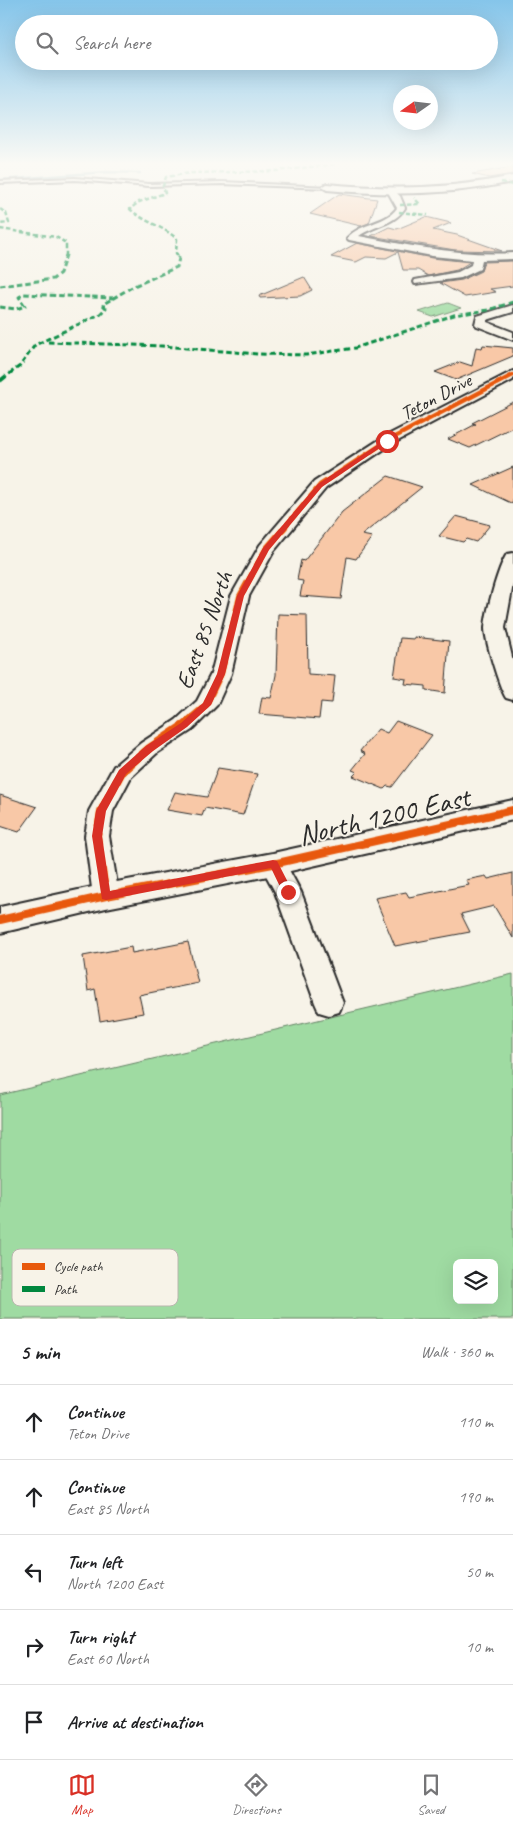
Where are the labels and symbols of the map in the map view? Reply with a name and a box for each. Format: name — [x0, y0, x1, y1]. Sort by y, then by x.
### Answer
north arrow — [393, 85, 438, 130]
street label: Teton Drive — [396, 367, 477, 426]
route start — [376, 430, 399, 453]
street label: East 85 North — [169, 566, 239, 693]
street label: North 1200 East — [295, 778, 476, 854]
route end — [277, 881, 300, 904]
legend — [12, 1249, 178, 1306]
text: Cycle path — [54, 1258, 103, 1275]
text: Path — [54, 1281, 78, 1298]

